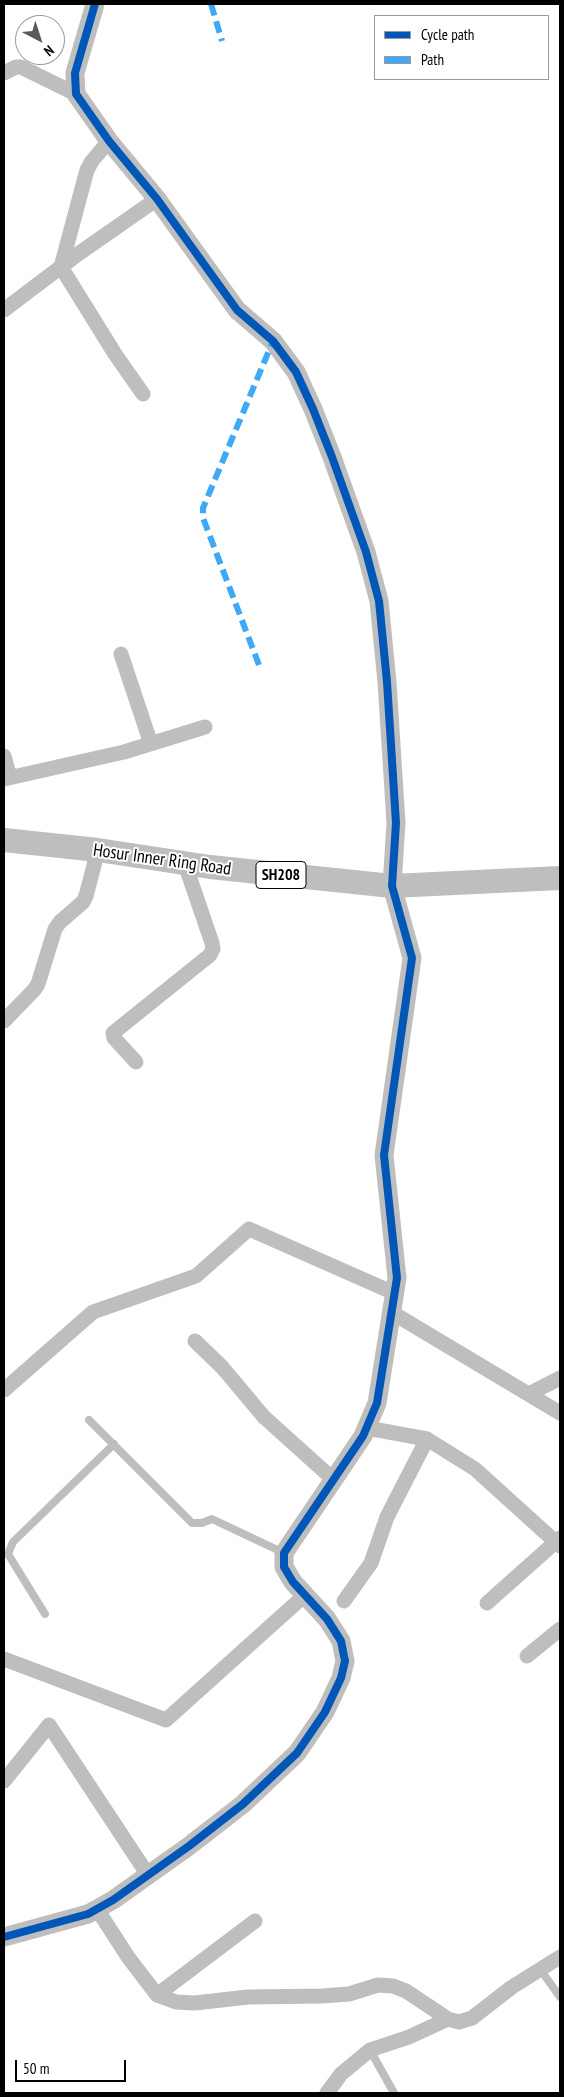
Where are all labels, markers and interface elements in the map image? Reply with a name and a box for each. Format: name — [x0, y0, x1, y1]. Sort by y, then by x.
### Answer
north arrow — [15, 15, 65, 65]
legend — [374, 15, 549, 80]
text: Cycle path — [421, 25, 474, 44]
text: N — [40, 41, 58, 60]
text: Path — [421, 50, 444, 69]
street label: Hosur Inner Ring Road — [92, 840, 232, 880]
road number: SH208 — [256, 862, 306, 888]
scale bar — [18, 2050, 129, 2082]
text: 50 m — [23, 2059, 49, 2078]

